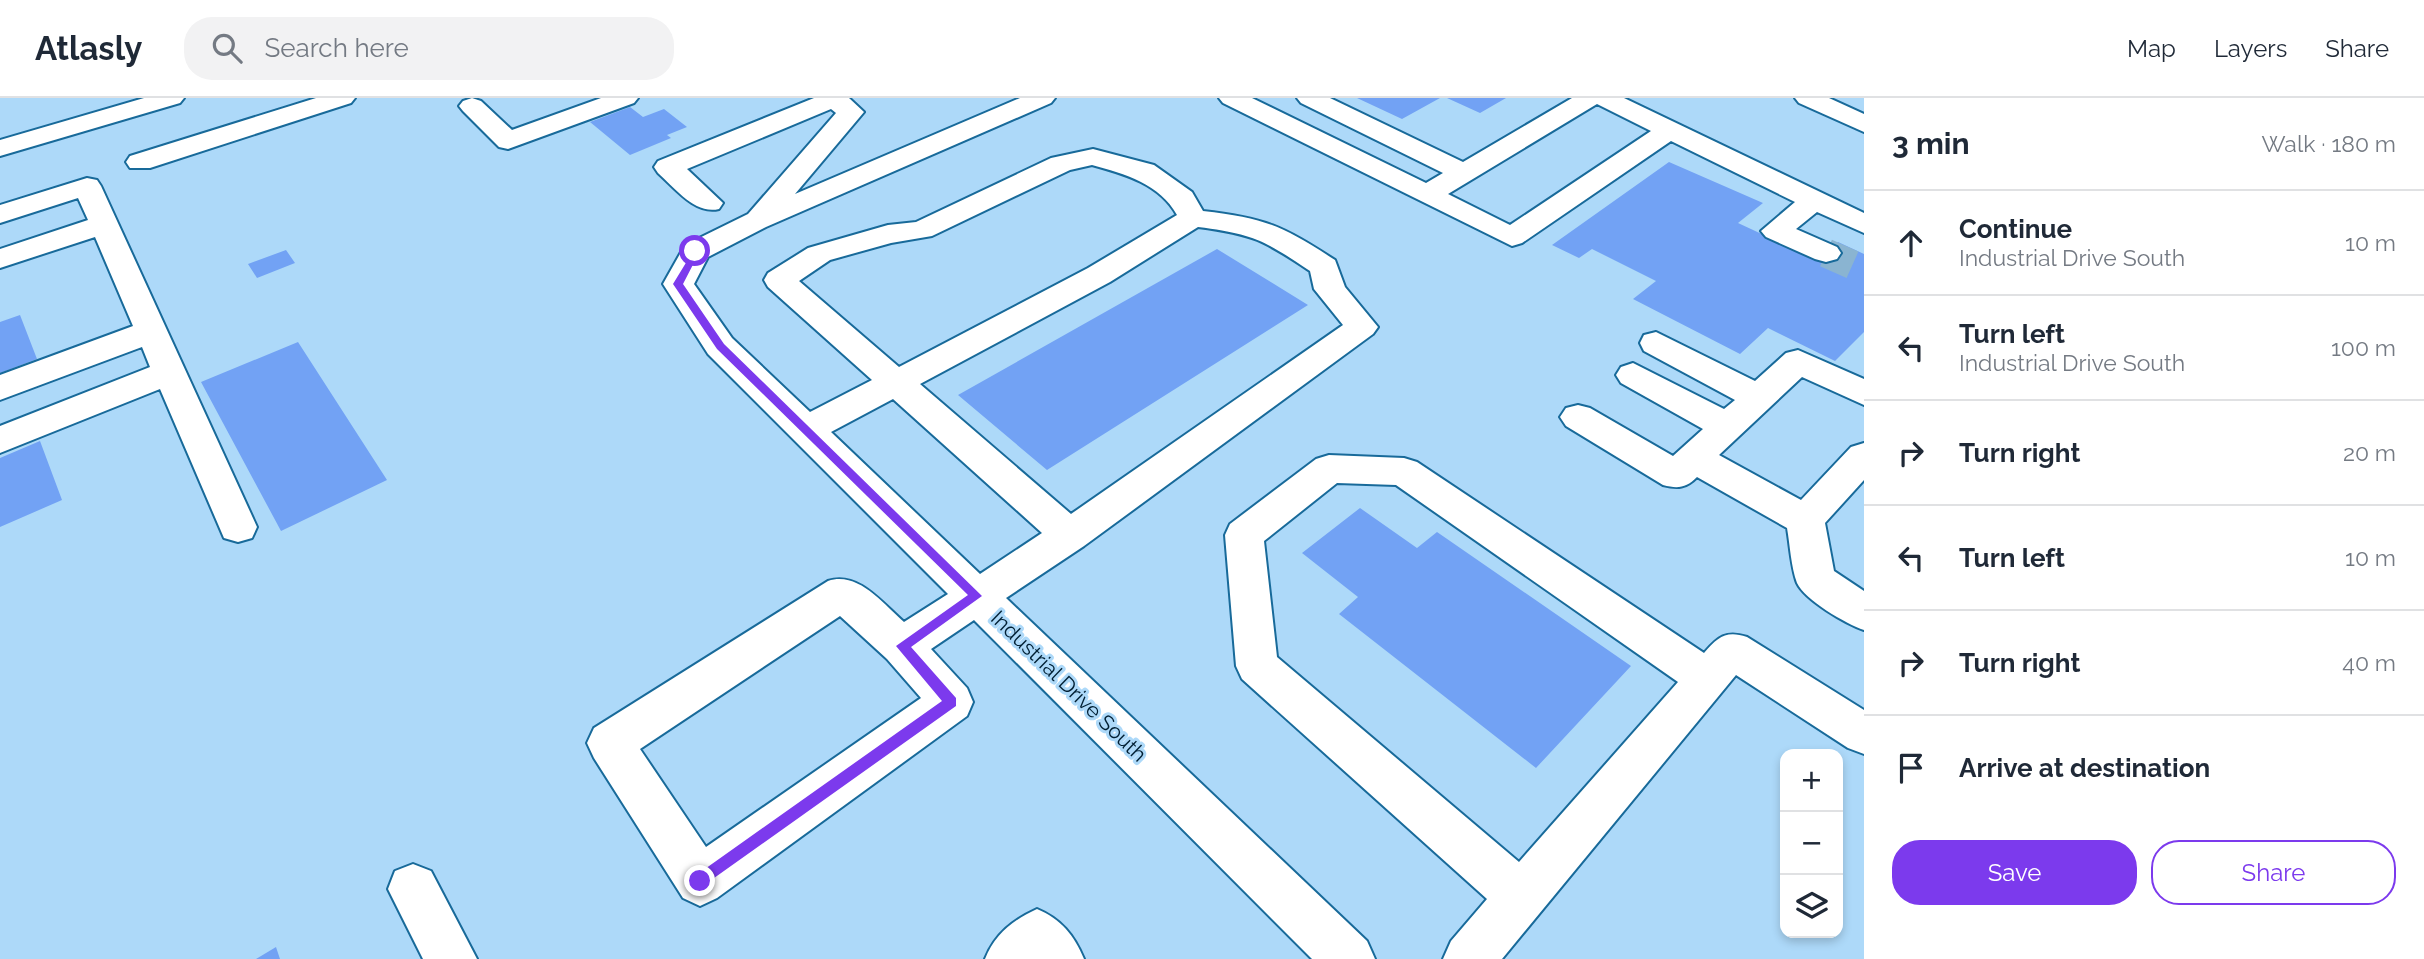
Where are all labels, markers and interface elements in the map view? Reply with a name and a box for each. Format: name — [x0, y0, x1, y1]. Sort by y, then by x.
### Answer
search box — [184, 17, 674, 80]
text: Atlasly — [35, 29, 142, 68]
icon: search — [208, 29, 246, 67]
text: Search here — [264, 33, 409, 63]
text: Map — [2127, 34, 2176, 63]
text: Layers — [2214, 34, 2287, 63]
text: Share — [2325, 34, 2389, 63]
text: 3 min — [1892, 126, 1970, 161]
text: Walk · 180 m — [2262, 130, 2396, 157]
text: Continue — [1959, 214, 2072, 244]
icon: ahead — [1892, 224, 1930, 262]
text: 10 m — [2345, 229, 2396, 256]
route start — [679, 235, 710, 266]
text: Industrial Drive South — [1959, 244, 2185, 271]
text: Turn left — [1959, 319, 2065, 349]
icon: left — [1892, 329, 1930, 367]
text: 100 m — [2331, 334, 2396, 361]
text: Industrial Drive South — [1959, 349, 2185, 376]
icon: right — [1892, 434, 1930, 472]
text: Turn right — [1959, 438, 2080, 468]
text: 20 m — [2343, 439, 2396, 466]
icon: left — [1892, 539, 1930, 577]
text: Turn left — [1959, 543, 2065, 573]
text: 10 m — [2345, 544, 2396, 571]
street label: Industrial Drive South — [986, 605, 1152, 767]
icon: right — [1892, 644, 1930, 682]
text: Turn right — [1959, 648, 2080, 678]
text: 40 m — [2342, 649, 2396, 676]
map controls — [1780, 749, 1843, 938]
button: + — [1780, 749, 1843, 812]
icon: arrive — [1892, 749, 1930, 787]
text: Arrive at destination — [1959, 753, 2210, 783]
button: − — [1780, 812, 1843, 875]
button: Save — [1892, 840, 2137, 905]
button: Share — [2151, 840, 2396, 905]
route end — [684, 865, 715, 896]
button: layers — [1780, 875, 1843, 938]

